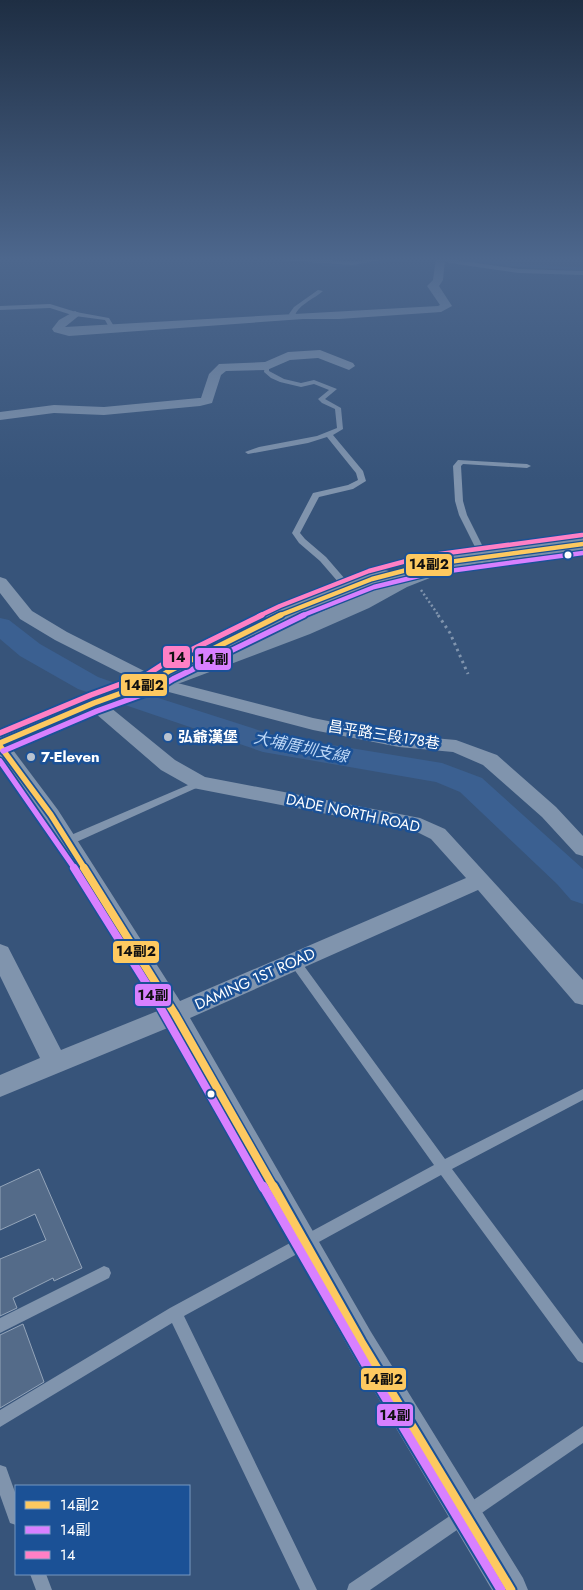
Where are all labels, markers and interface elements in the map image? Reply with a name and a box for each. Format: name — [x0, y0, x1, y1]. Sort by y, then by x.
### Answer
unlabelled marker — [563, 550, 573, 560]
line badge: 14副2 — [405, 553, 453, 577]
text: 14副2 — [409, 554, 449, 574]
line badge: 14 — [162, 645, 191, 669]
text: 14 — [169, 647, 186, 667]
line badge: 14副 — [194, 647, 232, 671]
text: 14副 — [198, 649, 228, 669]
line badge: 14副2 — [120, 673, 168, 697]
text: 14副2 — [124, 675, 164, 695]
street label: 昌平路三段178巷 — [327, 715, 441, 755]
place label: 弘爺漢堡 — [178, 726, 238, 748]
water label: 大埔厝圳支線 — [252, 726, 352, 769]
marker: 弘爺漢堡 — [162, 731, 174, 743]
place label: 7-Eleven — [41, 746, 100, 768]
marker: 7-Eleven — [25, 751, 37, 763]
street label: DADE NORTH ROAD — [284, 788, 422, 838]
line badge: 14副2 — [112, 940, 160, 964]
text: 14副2 — [116, 941, 156, 961]
street label: DAMING 1ST ROAD — [191, 943, 319, 1015]
line badge: 14副 — [134, 983, 172, 1007]
text: 14副 — [138, 985, 168, 1005]
unlabelled marker — [206, 1089, 216, 1099]
line badge: 14副2 — [360, 1367, 407, 1391]
text: 14副2 — [363, 1369, 403, 1389]
line badge: 14副 — [376, 1403, 414, 1427]
text: 14副 — [380, 1405, 410, 1425]
legend — [15, 1485, 190, 1575]
text: 14副2 — [60, 1494, 99, 1516]
text: 14副 — [60, 1519, 91, 1541]
text: 14 — [60, 1544, 76, 1566]

